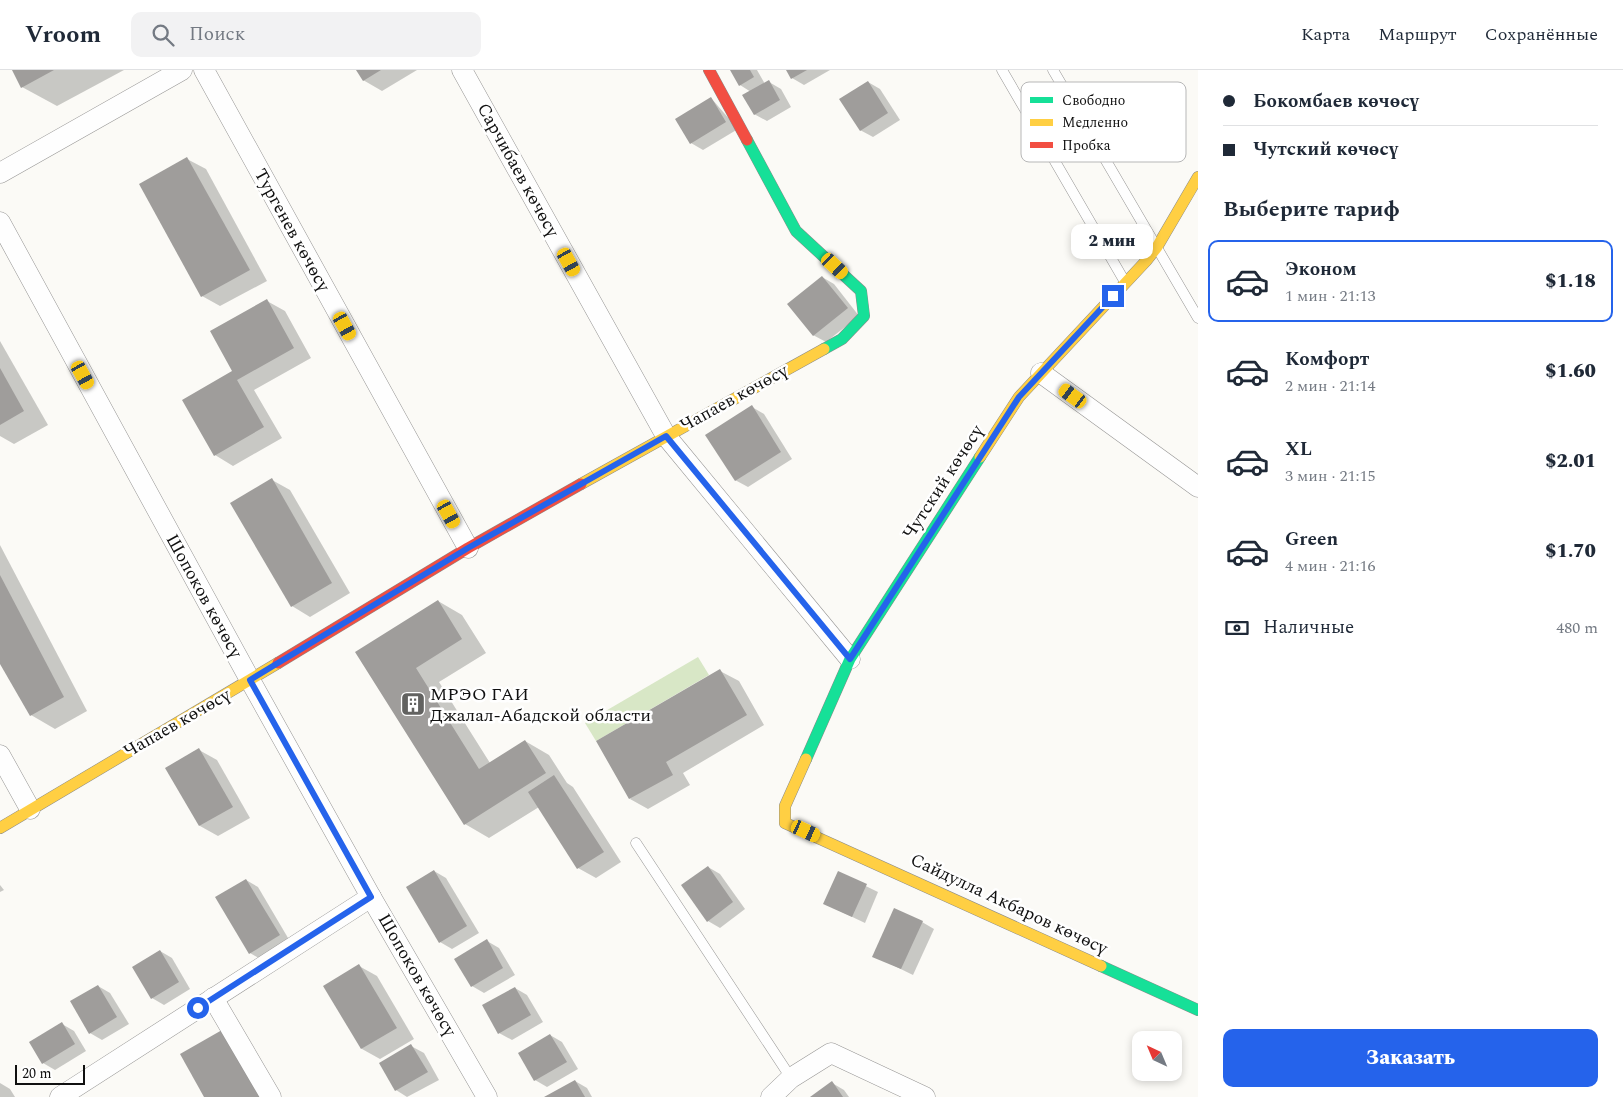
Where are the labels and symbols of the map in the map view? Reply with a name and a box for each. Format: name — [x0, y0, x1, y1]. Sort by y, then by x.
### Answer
legend — [1021, 82, 1186, 162]
text: Свободно — [1062, 90, 1125, 111]
street label: Сарчибаев көчөсү — [470, 98, 567, 243]
text: Медленно — [1062, 112, 1128, 133]
text: Пробка — [1062, 135, 1111, 156]
street label: Тургенев көчөсү — [247, 164, 338, 298]
callout: 2 мин — [1072, 224, 1154, 258]
car — [555, 245, 582, 279]
car — [818, 250, 851, 282]
route end — [1102, 285, 1124, 307]
car — [331, 309, 358, 343]
street label: Чапаев көчөсү — [675, 357, 794, 439]
car — [69, 358, 96, 392]
car — [1056, 381, 1089, 411]
street label: Чутский көчөсү — [896, 418, 991, 545]
car — [435, 497, 462, 531]
street label: Шопоков көчөсү — [159, 529, 250, 664]
street label: Чапаев көчөсү — [118, 681, 237, 765]
place label: МРЭО ГАИ Джалал-Абадской области — [430, 681, 651, 729]
building icon: МРЭО ГАИ Джалал-Абадской области — [400, 691, 426, 717]
car — [789, 818, 822, 844]
street label: Сайдулла Акбаров көчөсү — [906, 846, 1113, 962]
street label: Шопоков көчөсү — [371, 908, 464, 1043]
route start — [187, 997, 209, 1019]
north arrow — [1132, 1031, 1182, 1081]
scale bar — [15, 1062, 85, 1085]

